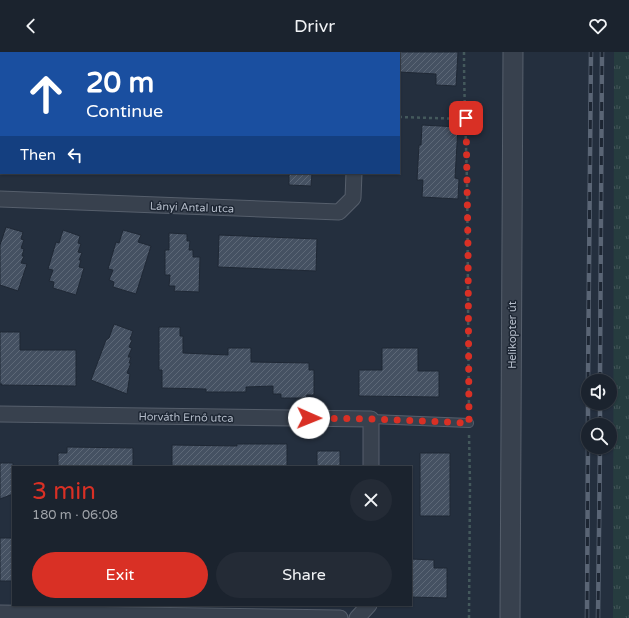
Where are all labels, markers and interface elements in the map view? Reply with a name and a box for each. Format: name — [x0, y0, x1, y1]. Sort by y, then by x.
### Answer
icon: back — [20, 15, 42, 37]
text: Drivr — [294, 15, 335, 37]
icon: heart — [587, 15, 609, 37]
text: 20 m — [86, 66, 154, 100]
icon: ahead — [20, 68, 72, 120]
text: Continue — [86, 100, 163, 122]
pin — [449, 101, 483, 135]
icon: arrive — [455, 107, 477, 129]
icon: left — [64, 144, 86, 166]
text: Then — [20, 146, 56, 164]
street label: Lányi Antal utca — [150, 200, 234, 215]
street label: Helikopter út — [506, 301, 519, 369]
map controls — [581, 374, 617, 454]
button: sound — [581, 374, 617, 410]
position arrow — [288, 397, 330, 439]
street label: Horváth Ernő utca — [138, 410, 234, 425]
button: search — [581, 418, 617, 454]
text: 3 min — [32, 477, 96, 506]
button: close — [350, 479, 392, 521]
text: 180 m · 06:08 — [32, 507, 118, 523]
button: Exit — [32, 552, 208, 598]
button: Share — [216, 552, 392, 598]

